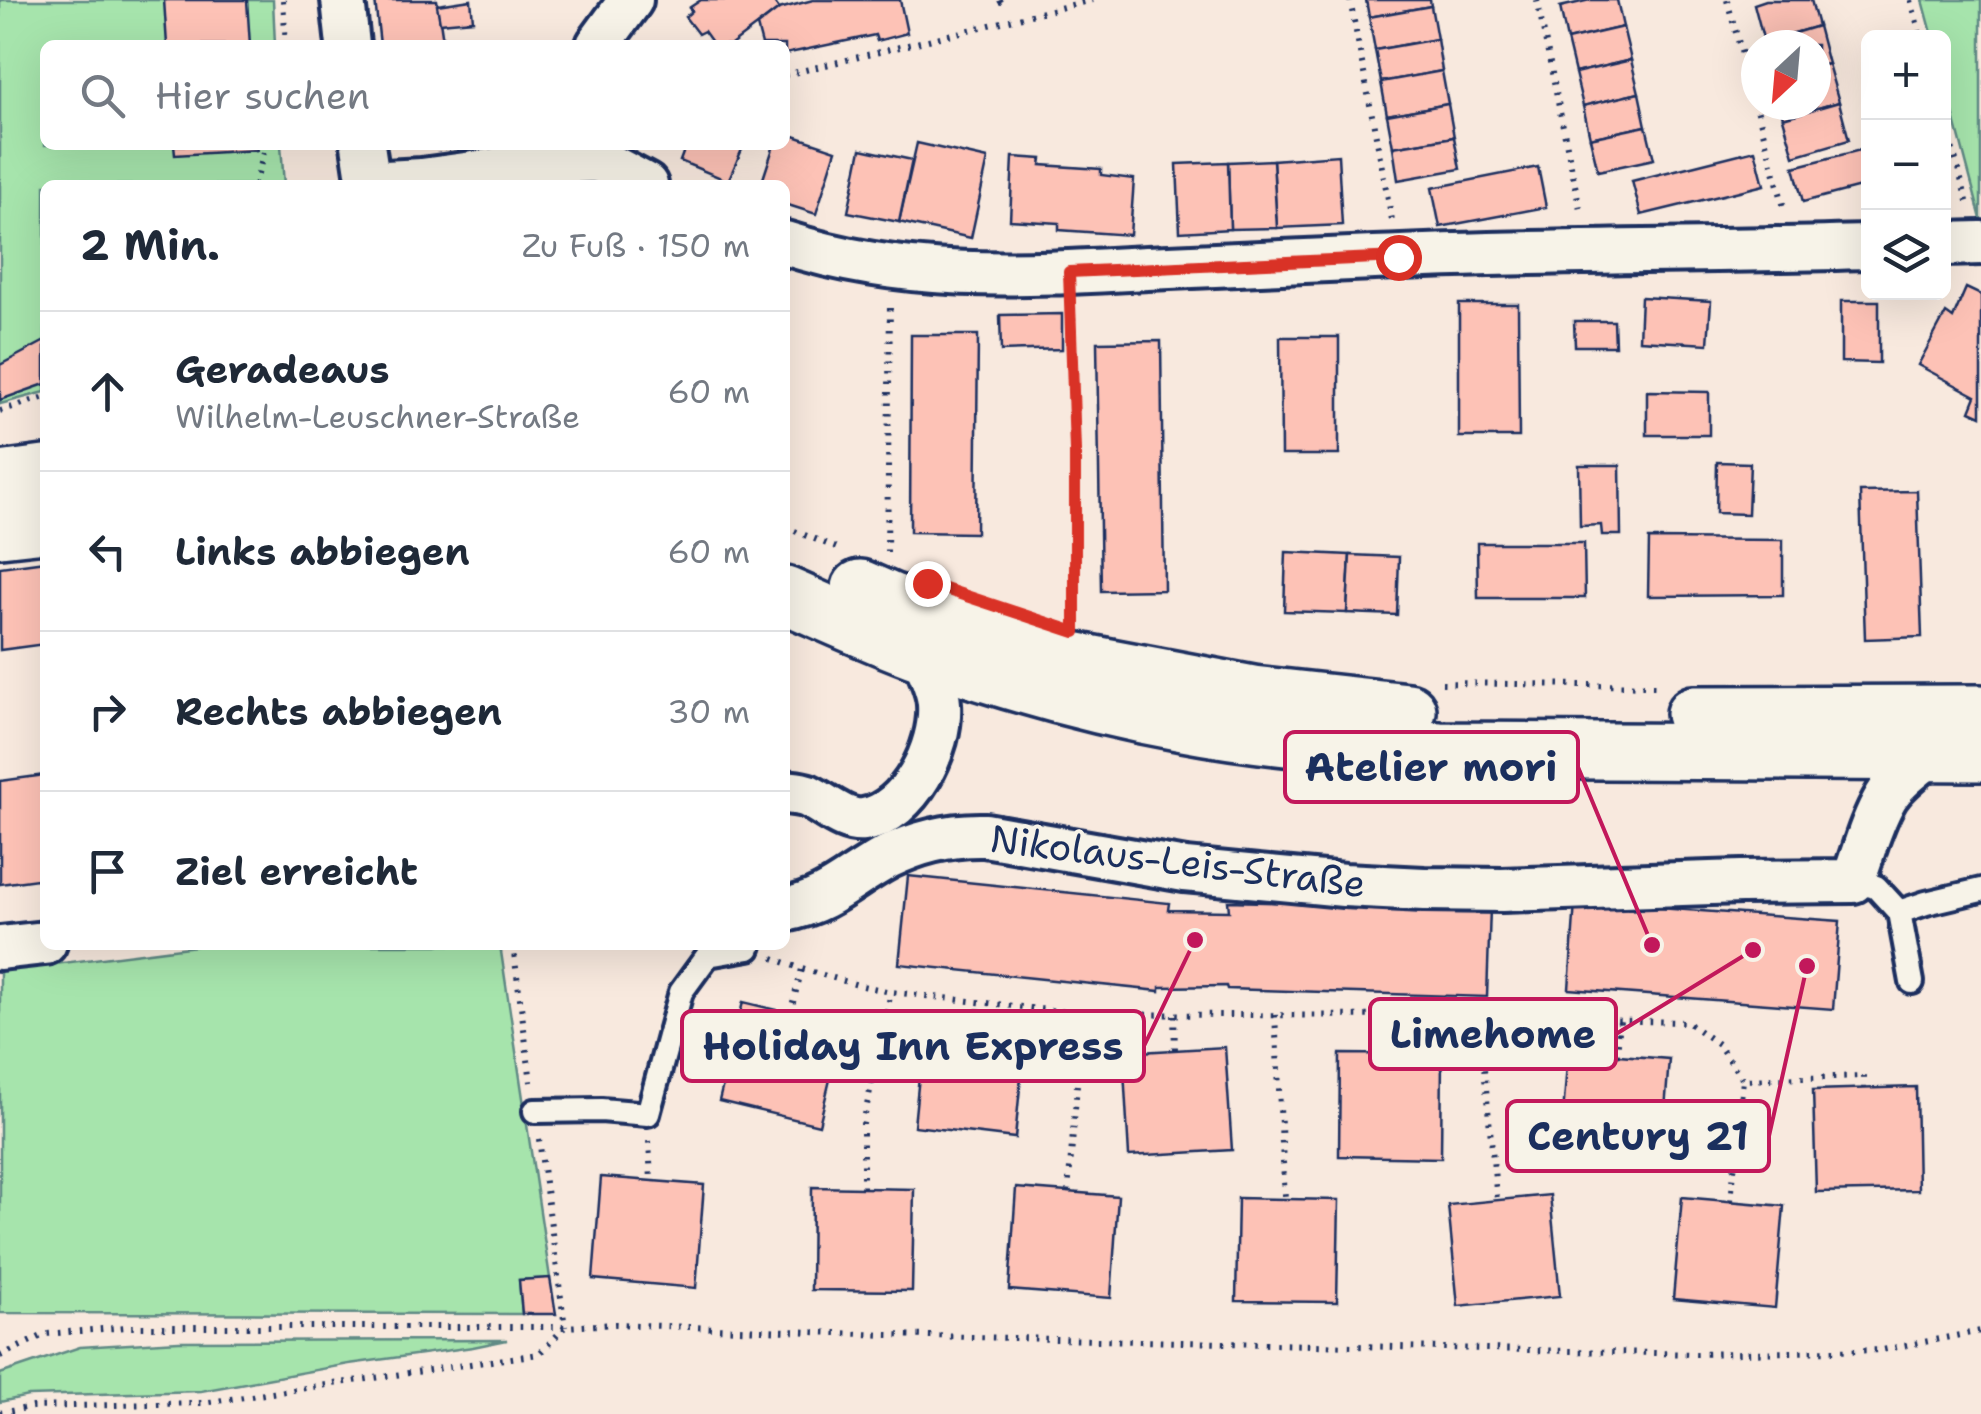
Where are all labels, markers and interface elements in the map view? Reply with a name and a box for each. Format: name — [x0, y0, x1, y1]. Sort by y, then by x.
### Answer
north arrow — [1741, 30, 1831, 120]
map controls — [1861, 30, 1951, 300]
button: + — [1861, 30, 1951, 120]
search box — [40, 40, 790, 150]
icon: search — [75, 68, 130, 123]
text: Hier suchen — [155, 70, 370, 121]
button: − — [1861, 120, 1951, 210]
button: layers — [1861, 210, 1951, 300]
text: 2 Min. — [80, 217, 220, 273]
text: Zu Fuß · 150 m — [522, 224, 750, 267]
route start — [1376, 235, 1422, 281]
text: Geradeaus — [175, 344, 390, 395]
icon: ahead — [80, 364, 135, 419]
text: 60 m — [668, 370, 750, 413]
text: Wilhelm-Leuschner-Straße — [175, 395, 580, 438]
icon: left — [80, 524, 135, 579]
text: Links abbiegen — [175, 526, 470, 577]
text: 60 m — [668, 530, 750, 573]
route end — [905, 561, 951, 607]
icon: right — [80, 684, 135, 739]
text: Rechts abbiegen — [175, 686, 502, 737]
text: 30 m — [667, 690, 750, 733]
callout: Atelier mori — [1285, 732, 1578, 802]
text: Atelier mori — [1304, 740, 1558, 794]
street label: Nikolaus-Leis-Straße — [987, 813, 1369, 909]
icon: arrive — [80, 844, 135, 899]
text: Ziel erreicht — [175, 846, 418, 897]
callout: Limehome — [1370, 999, 1616, 1069]
text: Limehome — [1390, 1007, 1596, 1061]
callout: Holiday Inn Express — [682, 1011, 1144, 1081]
text: Holiday Inn Express — [702, 1019, 1124, 1073]
callout: Century 21 — [1507, 1101, 1769, 1171]
text: Century 21 — [1527, 1109, 1749, 1163]

